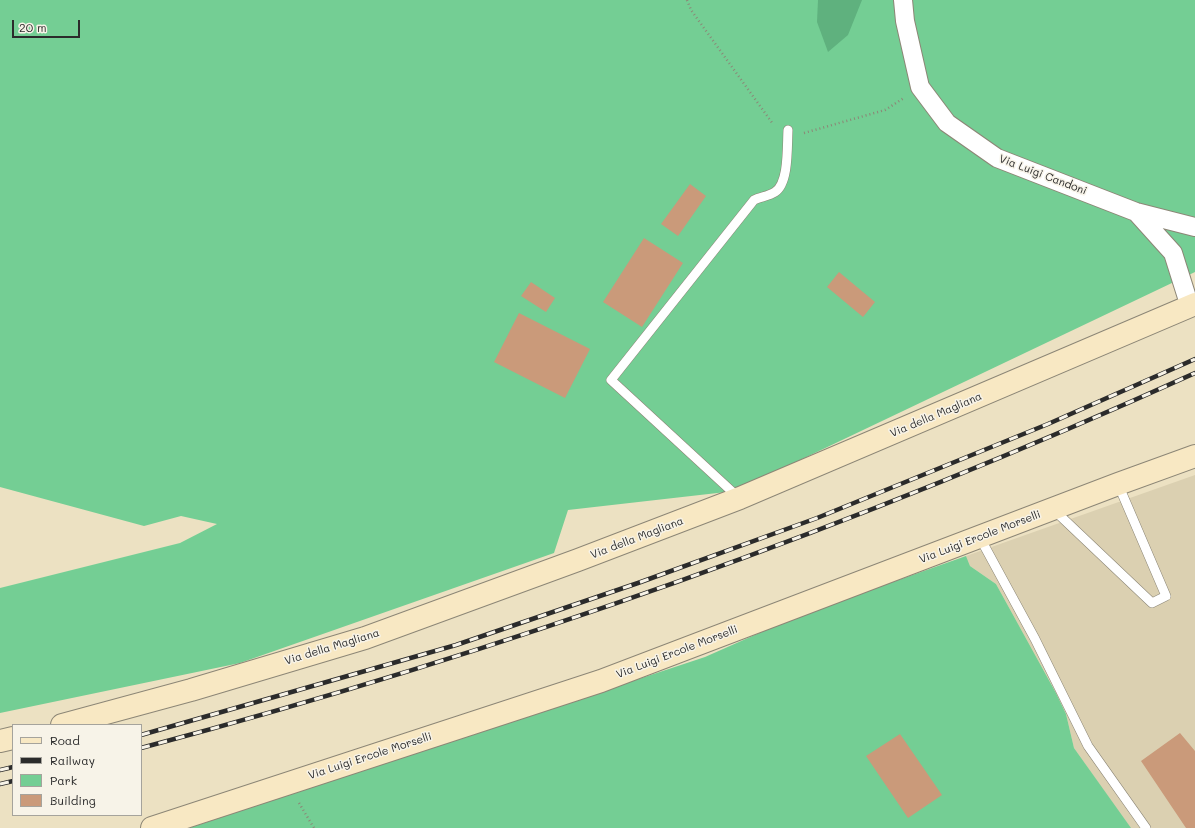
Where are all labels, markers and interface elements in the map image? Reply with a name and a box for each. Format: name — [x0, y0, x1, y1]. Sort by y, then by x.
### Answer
scale bar — [14, 12, 82, 38]
text: 20 m — [19, 19, 47, 35]
street label: Via Luigi Candoni — [997, 152, 1089, 198]
street label: Via della Magliana — [888, 390, 984, 440]
street label: Via Luigi Ercole Morselli — [917, 508, 1043, 566]
street label: Via della Magliana — [589, 514, 685, 562]
street label: Via Luigi Ercole Morselli — [614, 623, 740, 681]
street label: Via della Magliana — [283, 626, 381, 668]
legend — [12, 724, 142, 816]
street label: Via Luigi Ercole Morselli — [307, 730, 433, 782]
text: Road — [50, 732, 80, 748]
text: Railway — [50, 752, 95, 768]
text: Park — [50, 772, 77, 788]
text: Building — [50, 792, 96, 808]

